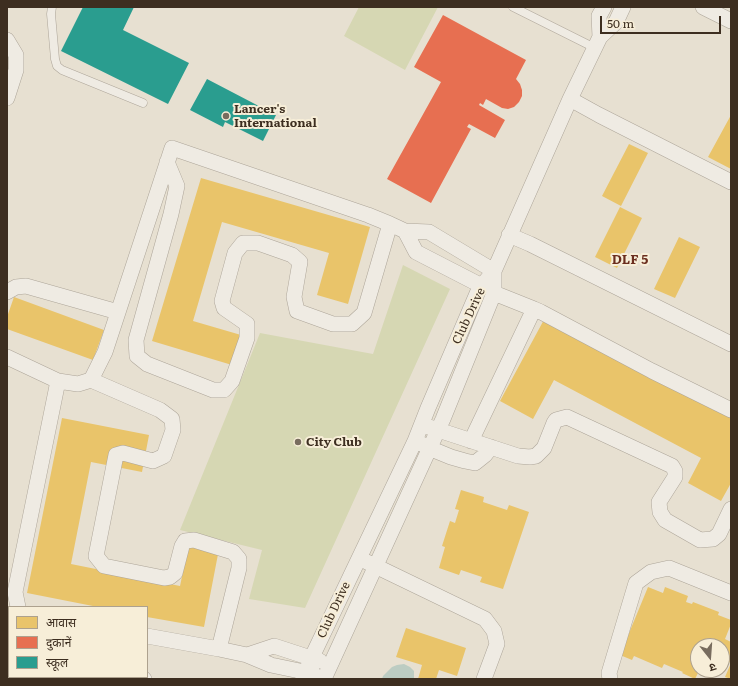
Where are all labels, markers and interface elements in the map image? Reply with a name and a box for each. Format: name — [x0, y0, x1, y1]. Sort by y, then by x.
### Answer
scale bar — [602, 8, 723, 34]
text: 50 m — [607, 14, 634, 32]
place label: Lancer's International — [234, 102, 317, 130]
marker: Lancer's International — [221, 111, 231, 121]
district label: DLF 5 — [612, 252, 648, 268]
street label: Club Drive — [450, 285, 488, 347]
place label: City Club — [306, 435, 362, 449]
marker: City Club — [293, 437, 303, 447]
street label: Club Drive — [315, 579, 353, 641]
legend — [8, 606, 148, 678]
text: आवास — [46, 613, 76, 631]
text: दुकानें — [46, 633, 71, 651]
north arrow — [690, 638, 730, 678]
text: स्कूल — [46, 653, 68, 671]
text: उ — [708, 660, 719, 677]

